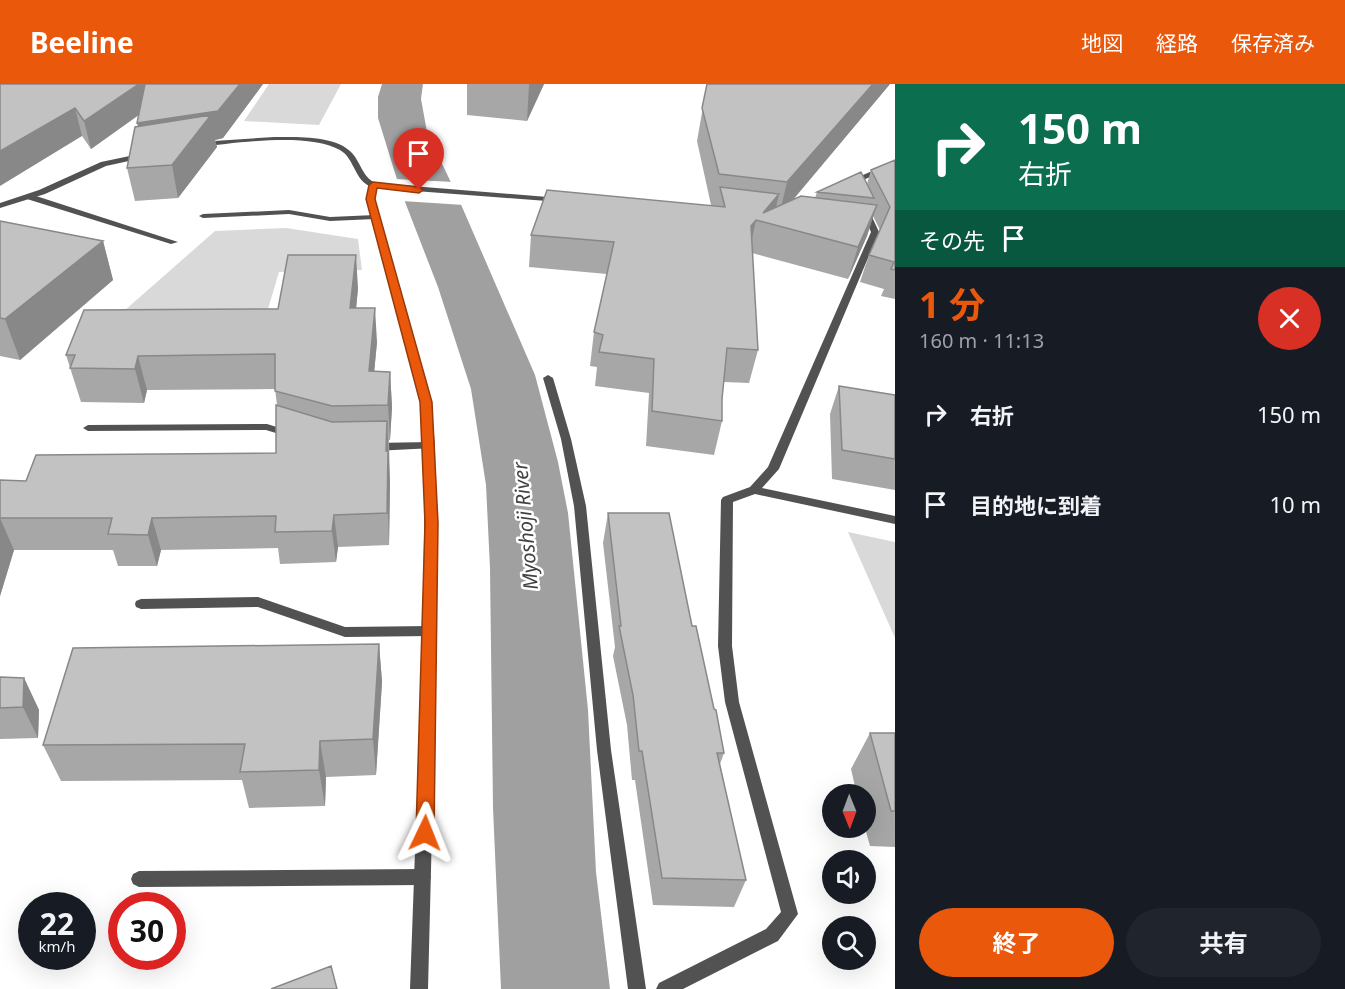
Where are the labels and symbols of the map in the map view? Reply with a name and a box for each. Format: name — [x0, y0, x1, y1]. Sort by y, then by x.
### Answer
pin — [393, 128, 444, 190]
water label: Myoshoji River — [506, 460, 544, 591]
north arrow — [822, 784, 876, 838]
position arrow — [393, 801, 457, 865]
speed limit sign: 30 — [108, 892, 186, 970]

